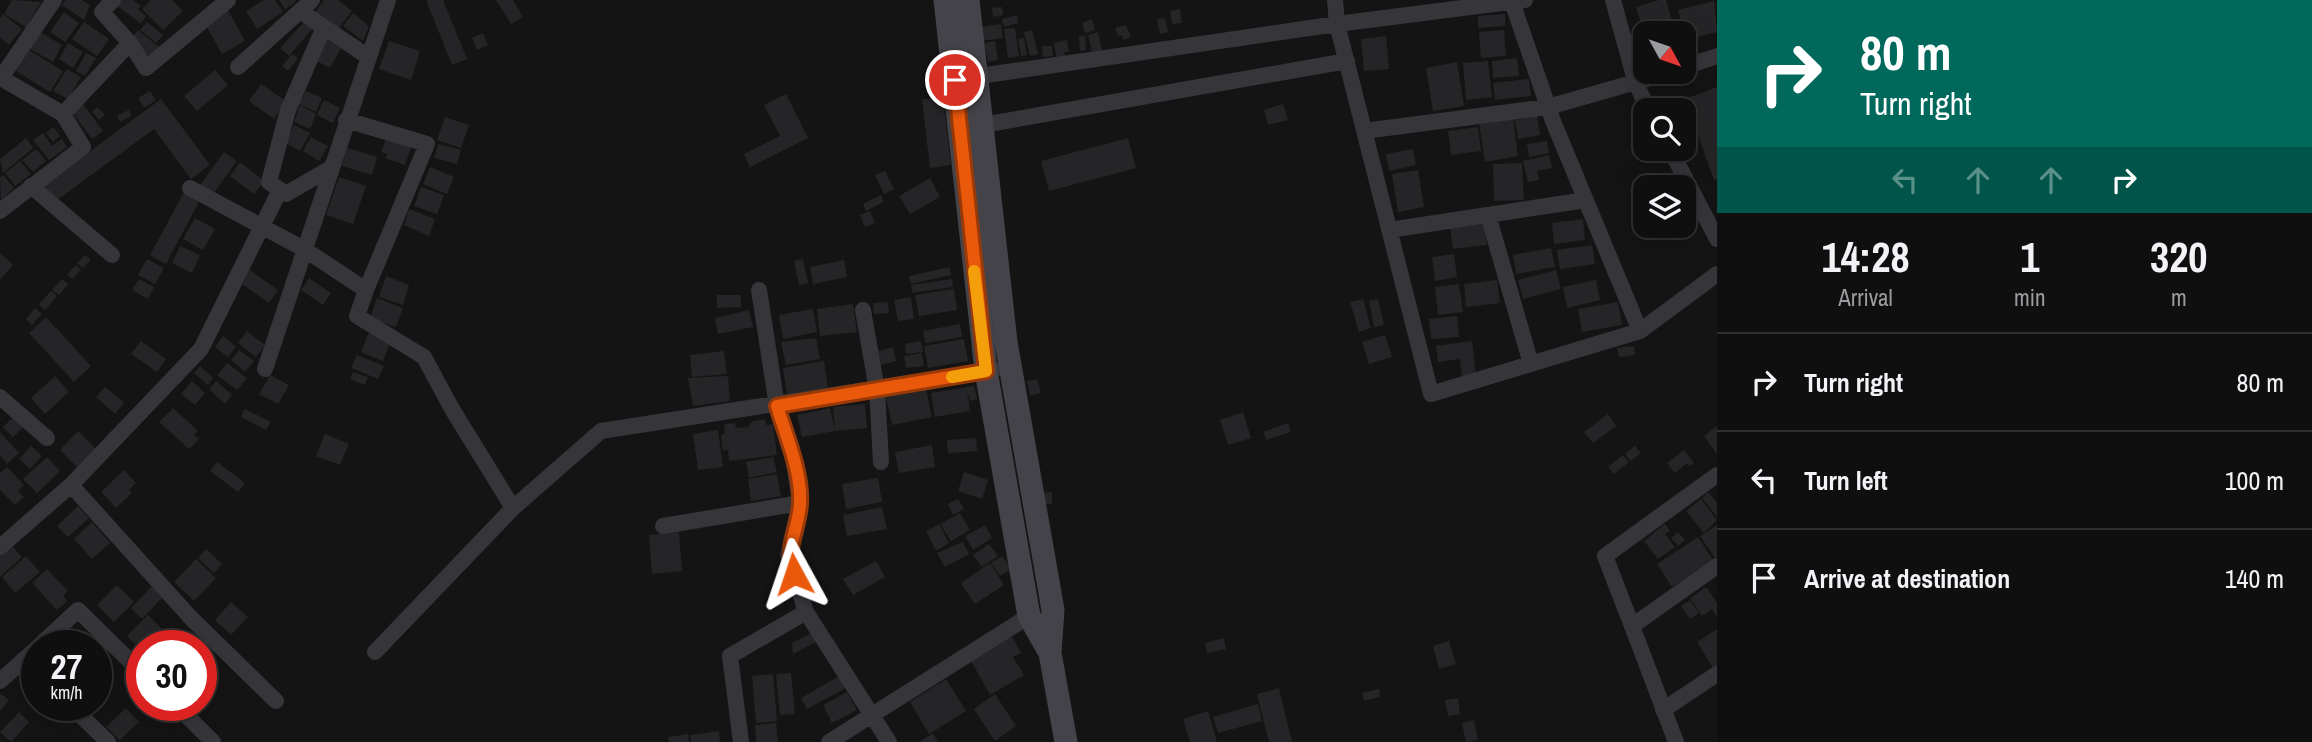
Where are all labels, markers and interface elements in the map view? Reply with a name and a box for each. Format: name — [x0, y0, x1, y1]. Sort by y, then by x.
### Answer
text: 80 m — [1860, 19, 1952, 85]
north arrow — [1633, 21, 1696, 84]
map controls — [1633, 21, 1696, 238]
icon: right — [1745, 28, 1836, 119]
pin — [925, 50, 985, 110]
icon: arrive — [936, 61, 974, 99]
text: Turn right — [1860, 82, 1972, 125]
button: search — [1633, 98, 1696, 161]
icon: left — [1886, 161, 1924, 199]
icon: ahead — [1959, 161, 1997, 199]
icon: ahead — [2032, 161, 2070, 199]
icon: right — [2105, 161, 2143, 199]
button: layers — [1633, 175, 1696, 238]
text: 14:28 — [1822, 229, 1910, 285]
text: 1 — [2020, 229, 2039, 285]
text: 320 — [2150, 229, 2208, 285]
text: Arrival — [1838, 282, 1893, 313]
text: min — [2014, 282, 2046, 313]
text: m — [2171, 282, 2187, 313]
icon: right — [1745, 363, 1783, 401]
text: Turn right — [1804, 365, 1903, 400]
text: 80 m — [2237, 365, 2284, 400]
icon: left — [1745, 461, 1783, 499]
text: Turn left — [1804, 463, 1888, 498]
text: 100 m — [2225, 463, 2284, 498]
position arrow — [757, 537, 831, 611]
icon: arrive — [1745, 559, 1783, 597]
text: Arrive at destination — [1804, 561, 2010, 596]
text: 140 m — [2225, 561, 2284, 596]
speed limit sign: 30 — [126, 630, 217, 721]
text: 27 — [51, 643, 82, 690]
text: km/h — [51, 680, 83, 705]

